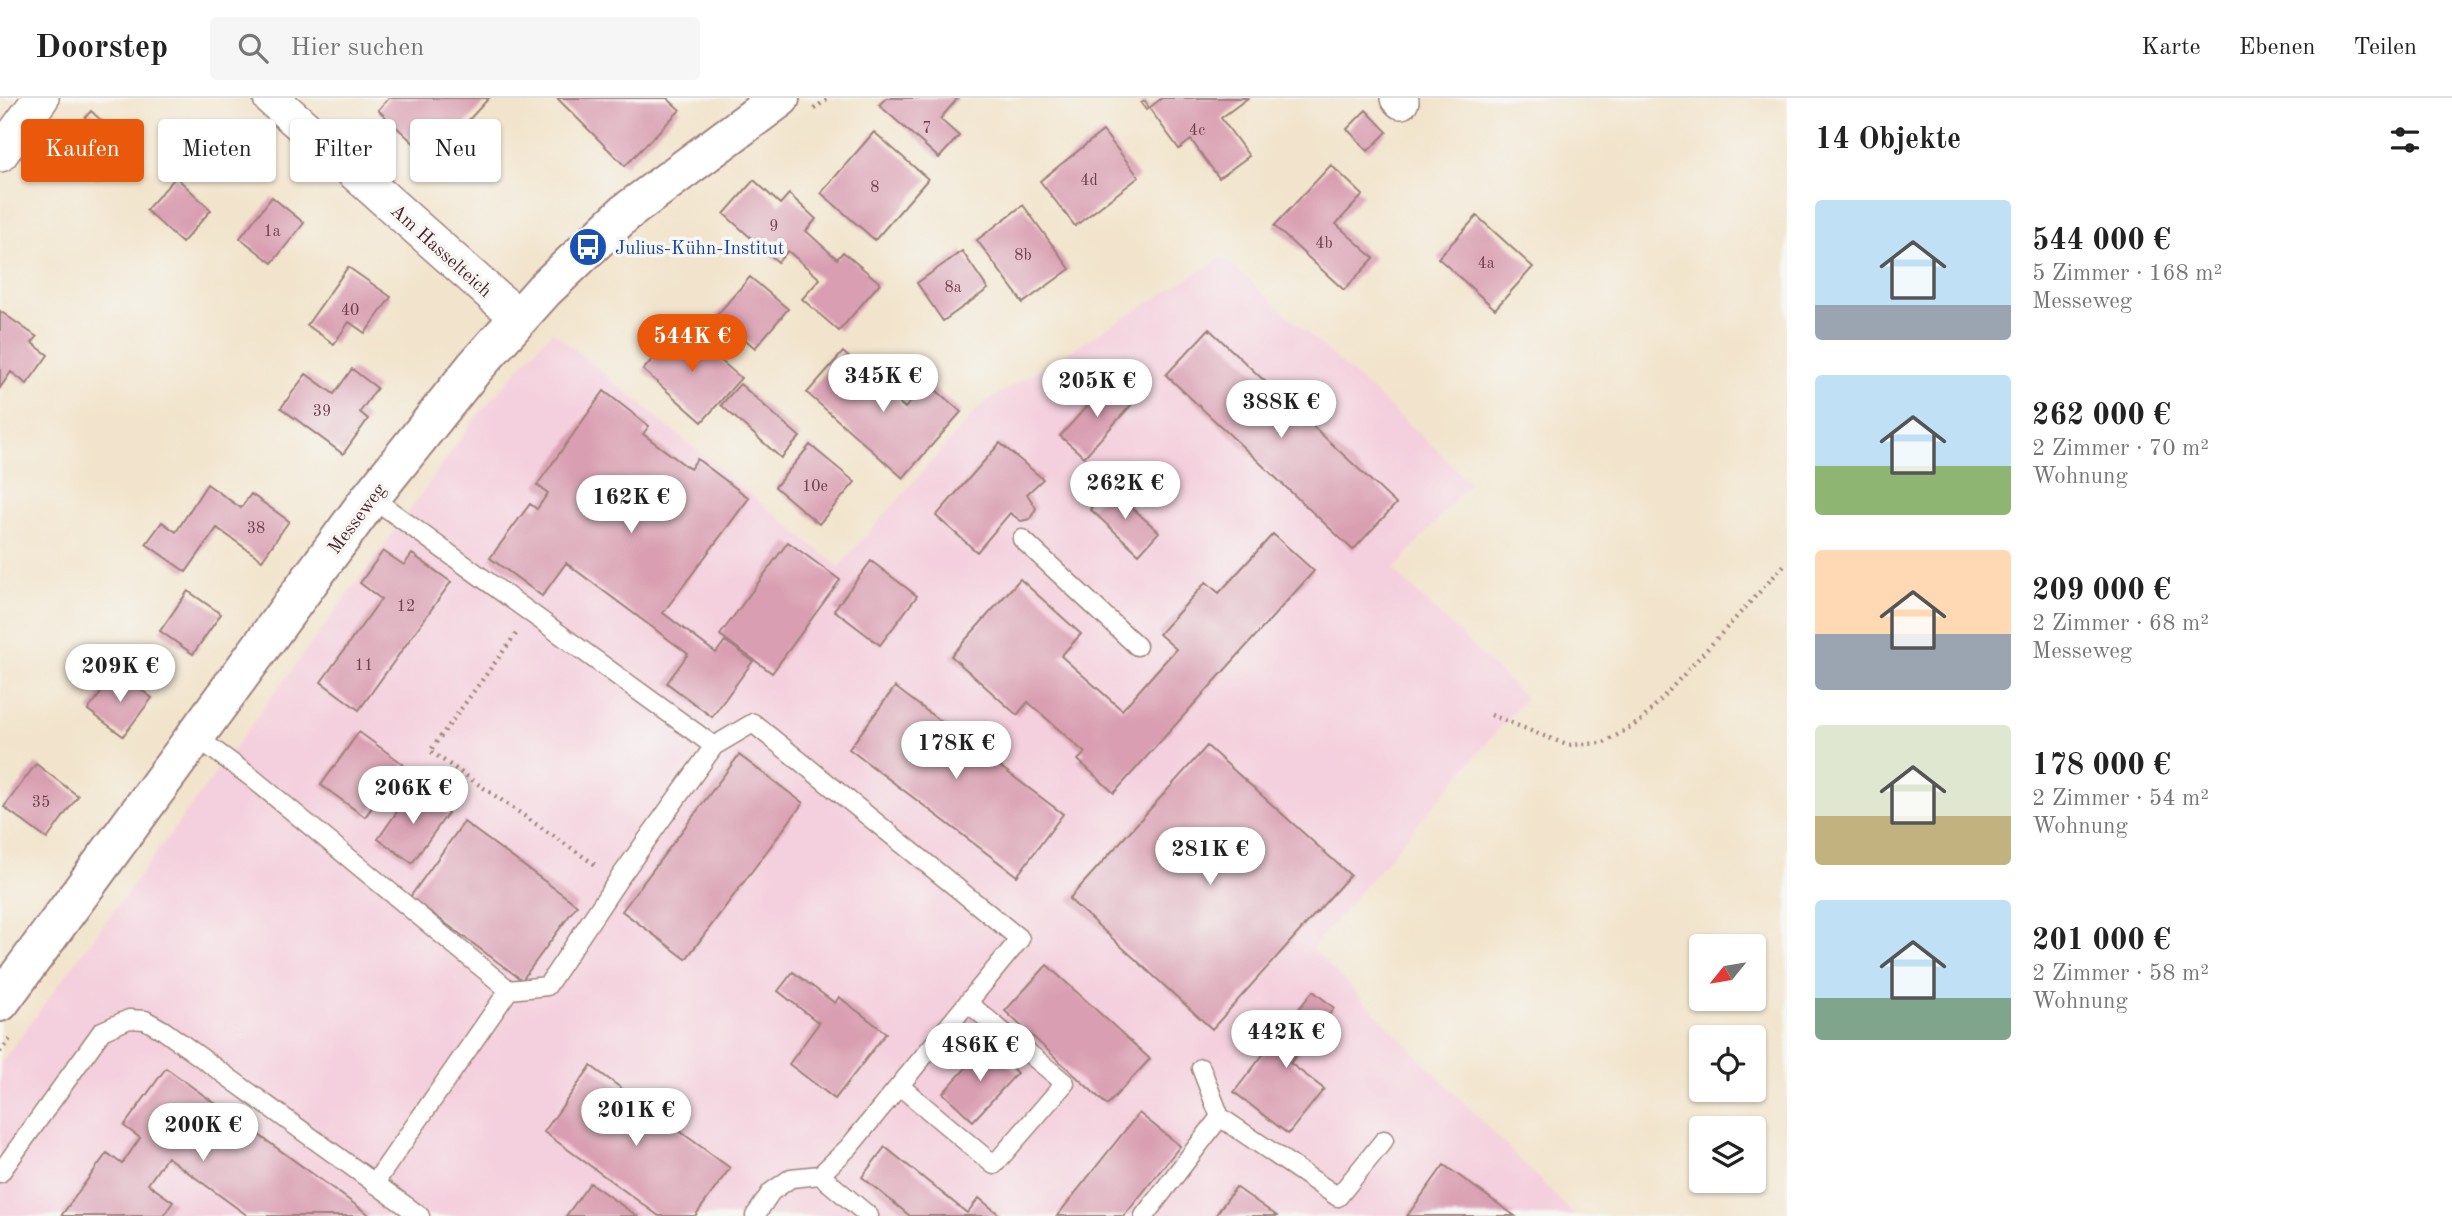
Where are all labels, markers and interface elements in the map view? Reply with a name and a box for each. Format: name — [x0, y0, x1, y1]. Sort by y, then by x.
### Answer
search box — [210, 17, 700, 80]
icon: search — [234, 29, 272, 67]
text: Doorstep — [35, 32, 168, 65]
text: Hier suchen — [290, 35, 424, 61]
text: Karte — [2141, 36, 2201, 60]
text: Ebenen — [2239, 36, 2315, 60]
text: Teilen — [2353, 36, 2417, 60]
chip: Kaufen — [21, 119, 144, 182]
chip: Mieten — [158, 119, 276, 182]
chip: Filter — [290, 119, 396, 182]
chip: Neu — [410, 119, 501, 182]
house number: 7 — [922, 121, 932, 137]
icon: filters — [2386, 121, 2424, 159]
house number: 4c — [1189, 123, 1205, 139]
text: 14 Objekte — [1815, 125, 1961, 155]
house number: 4d — [1080, 173, 1098, 189]
house number: 8 — [870, 180, 880, 196]
street label: Am Hasselteich — [386, 202, 495, 302]
house number: 9 — [769, 219, 779, 235]
house number: 1a — [263, 224, 281, 240]
bus stop icon: Julius-Kühn-Institut — [567, 226, 609, 268]
text: 544 000 € — [2032, 226, 2171, 256]
icon: home — [1871, 228, 1955, 312]
house number: 4b — [1315, 236, 1333, 252]
place label: Julius-Kühn-Institut — [615, 240, 784, 259]
house number: 8b — [1014, 248, 1032, 264]
house number: 4a — [1477, 256, 1495, 272]
text: 5 Zimmer · 168 m² — [2032, 262, 2222, 285]
house number: 8a — [944, 280, 962, 296]
text: Messeweg — [2032, 290, 2132, 313]
house number: 40 — [341, 303, 359, 319]
pin: 544K € — [635, 314, 749, 374]
text: 544K € — [653, 325, 731, 348]
pin: 345K € — [826, 354, 940, 414]
pin: 205K € — [1040, 360, 1154, 419]
text: 345K € — [844, 365, 922, 388]
text: 205K € — [1058, 370, 1136, 393]
pin: 388K € — [1224, 380, 1338, 440]
text: 388K € — [1242, 391, 1320, 414]
text: 262 000 € — [2032, 401, 2171, 431]
icon: home — [1871, 403, 1955, 487]
house number: 39 — [313, 404, 331, 420]
text: 2 Zimmer · 70 m² — [2032, 437, 2209, 460]
pin: 262K € — [1068, 462, 1182, 521]
text: Wohnung — [2032, 465, 2128, 488]
text: 262K € — [1086, 472, 1164, 495]
pin: 162K € — [574, 476, 688, 535]
house number: 10e — [802, 479, 828, 495]
street label: Messeweg — [326, 480, 391, 558]
text: 162K € — [592, 486, 670, 509]
house number: 38 — [247, 521, 265, 537]
text: 209 000 € — [2032, 576, 2171, 606]
icon: home — [1871, 578, 1955, 662]
house number: 12 — [397, 599, 415, 615]
text: 2 Zimmer · 68 m² — [2032, 612, 2209, 635]
text: Messeweg — [2032, 640, 2132, 663]
pin: 209K € — [63, 644, 177, 704]
text: 209K € — [81, 655, 159, 678]
house number: 11 — [355, 658, 373, 674]
pin: 178K € — [899, 722, 1013, 781]
text: 178K € — [917, 732, 995, 755]
text: 178 000 € — [2032, 751, 2171, 781]
icon: home — [1871, 753, 1955, 837]
pin: 206K € — [356, 766, 470, 826]
text: 206K € — [374, 777, 452, 800]
text: 2 Zimmer · 54 m² — [2032, 787, 2209, 810]
house number: 35 — [32, 795, 50, 811]
text: Wohnung — [2032, 815, 2128, 838]
pin: 281K € — [1153, 828, 1267, 887]
text: 281K € — [1171, 838, 1249, 861]
text: 201 000 € — [2032, 926, 2171, 956]
icon: home — [1871, 928, 1955, 1012]
north arrow — [1689, 934, 1766, 1012]
map controls — [1689, 934, 1766, 1193]
text: 2 Zimmer · 58 m² — [2032, 962, 2209, 985]
text: Wohnung — [2032, 990, 2128, 1013]
pin: 442K € — [1229, 1010, 1343, 1070]
text: 442K € — [1247, 1021, 1325, 1044]
pin: 486K € — [923, 1024, 1037, 1083]
button: locate — [1689, 1025, 1766, 1102]
text: 486K € — [941, 1034, 1019, 1057]
pin: 201K € — [579, 1088, 693, 1148]
text: 201K € — [597, 1099, 675, 1122]
pin: 200K € — [146, 1104, 260, 1163]
text: 200K € — [164, 1114, 242, 1137]
button: layers — [1689, 1116, 1766, 1193]

